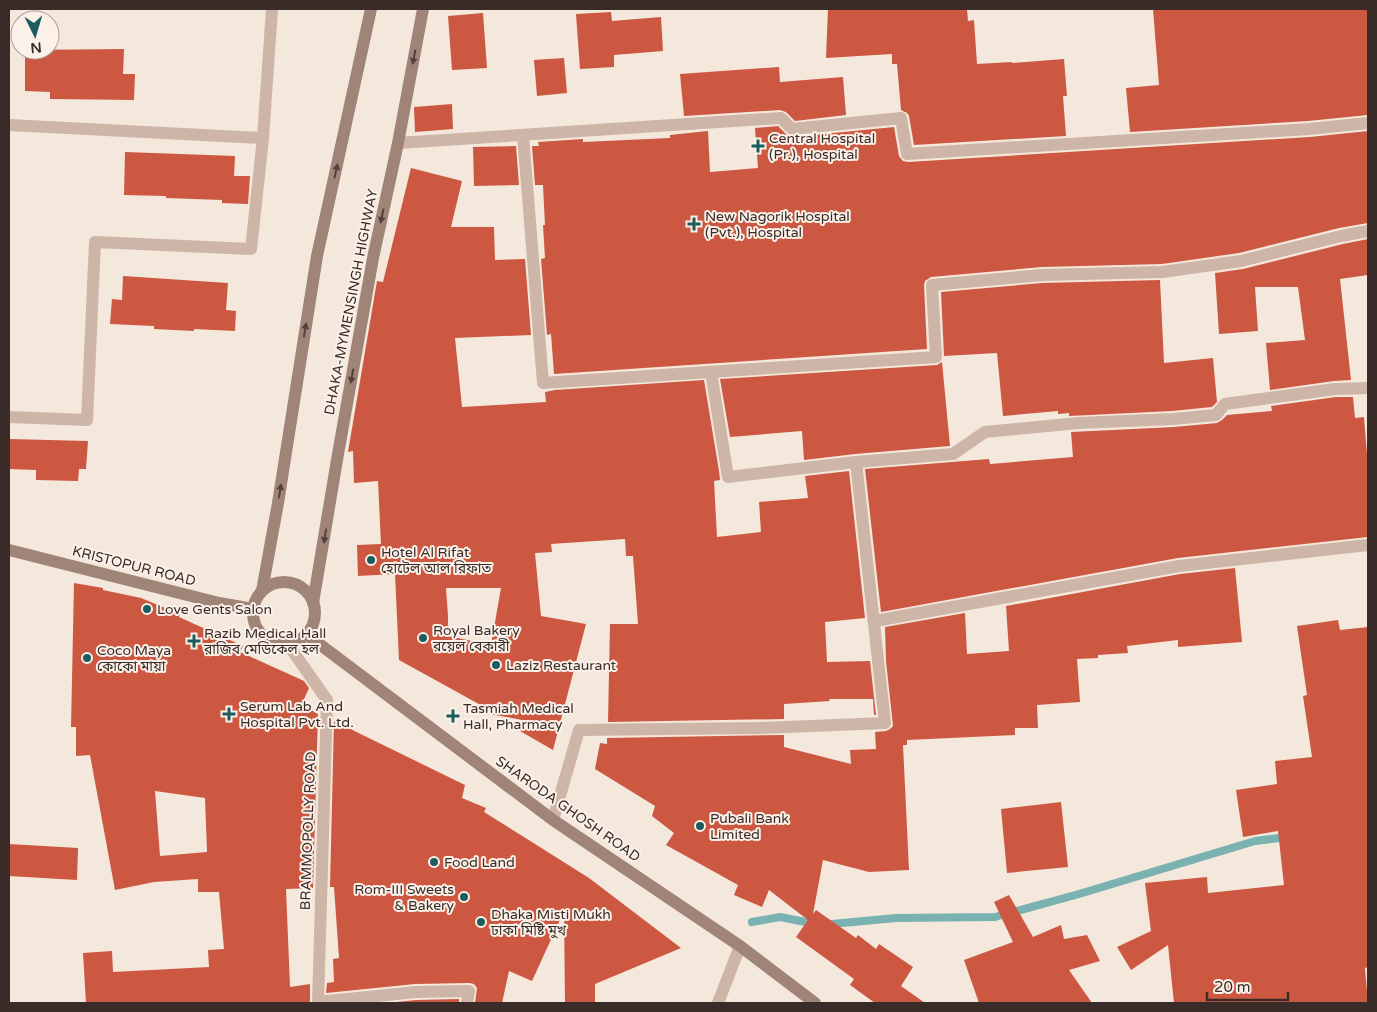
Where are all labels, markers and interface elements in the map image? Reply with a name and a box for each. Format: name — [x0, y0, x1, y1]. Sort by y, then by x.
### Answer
north arrow — [10, 10, 60, 60]
text: N — [30, 38, 42, 56]
one-way arrow — [410, 49, 418, 65]
place label: Central Hospital (Pr.), Hospital — [769, 130, 875, 163]
marker: Central Hospital (Pr.), Hospital — [751, 139, 765, 153]
one-way arrow — [332, 162, 340, 178]
street label: DHAKA-MYMENSINGH HIGHWAY — [321, 188, 381, 416]
one-way arrow — [378, 208, 386, 223]
place label: New Nagorik Hospital (Pvt.), Hospital — [705, 208, 850, 241]
marker: New Nagorik Hospital (Pvt.), Hospital — [687, 217, 701, 231]
one-way arrow — [302, 322, 310, 338]
one-way arrow — [347, 368, 355, 384]
one-way arrow — [276, 483, 284, 499]
one-way arrow — [320, 528, 328, 544]
street label: KRISTOPUR ROAD — [70, 542, 198, 590]
place label: Hotel Al Rifat হোটেল আল রিফাত — [381, 544, 492, 577]
marker: Hotel Al Rifat হোটেল আল রিফাত — [365, 554, 377, 566]
place label: Love Gents Salon — [157, 601, 272, 618]
marker: Love Gents Salon — [141, 603, 153, 615]
place label: Royal Bakery রয়েল বেকারী — [432, 622, 520, 655]
place label: Razib Medical Hall রাজিব মেডিকেল হল — [203, 625, 326, 658]
marker: Royal Bakery রয়েল বেকারী — [417, 632, 429, 644]
marker: Razib Medical Hall রাজিব মেডিকেল হল — [188, 635, 200, 647]
place label: Coco Maya কোকো মায়া — [97, 642, 171, 675]
marker: Coco Maya কোকো মায়া — [81, 652, 93, 664]
place label: Laziz Restaurant — [506, 657, 617, 674]
marker: Laziz Restaurant — [490, 659, 502, 671]
place label: Serum Lab And Hospital Pvt. Ltd. — [240, 698, 354, 731]
place label: Tasmiah Medical Hall, Pharmacy — [463, 700, 574, 733]
marker: Serum Lab And Hospital Pvt. Ltd. — [222, 707, 236, 721]
marker: Tasmiah Medical Hall, Pharmacy — [447, 710, 459, 722]
street label: BRAMMOPOLLY ROAD — [297, 751, 319, 911]
street label: SHARODA GHOSH ROAD — [492, 752, 644, 866]
place label: Pubali Bank Limited — [710, 810, 789, 843]
marker: Pubali Bank Limited — [694, 820, 706, 832]
place label: Food Land — [444, 854, 515, 871]
marker: Food Land — [428, 856, 440, 868]
place label: Rom-III Sweets & Bakery — [354, 881, 454, 914]
marker: Rom-III Sweets & Bakery — [458, 891, 470, 903]
place label: Dhaka Misti Mukh ঢাকা মিষ্টি মুখ — [490, 906, 611, 939]
marker: Dhaka Misti Mukh ঢাকা মিষ্টি মুখ — [475, 916, 487, 928]
scale bar — [1207, 970, 1288, 1002]
text: 20 m — [1214, 978, 1251, 996]

